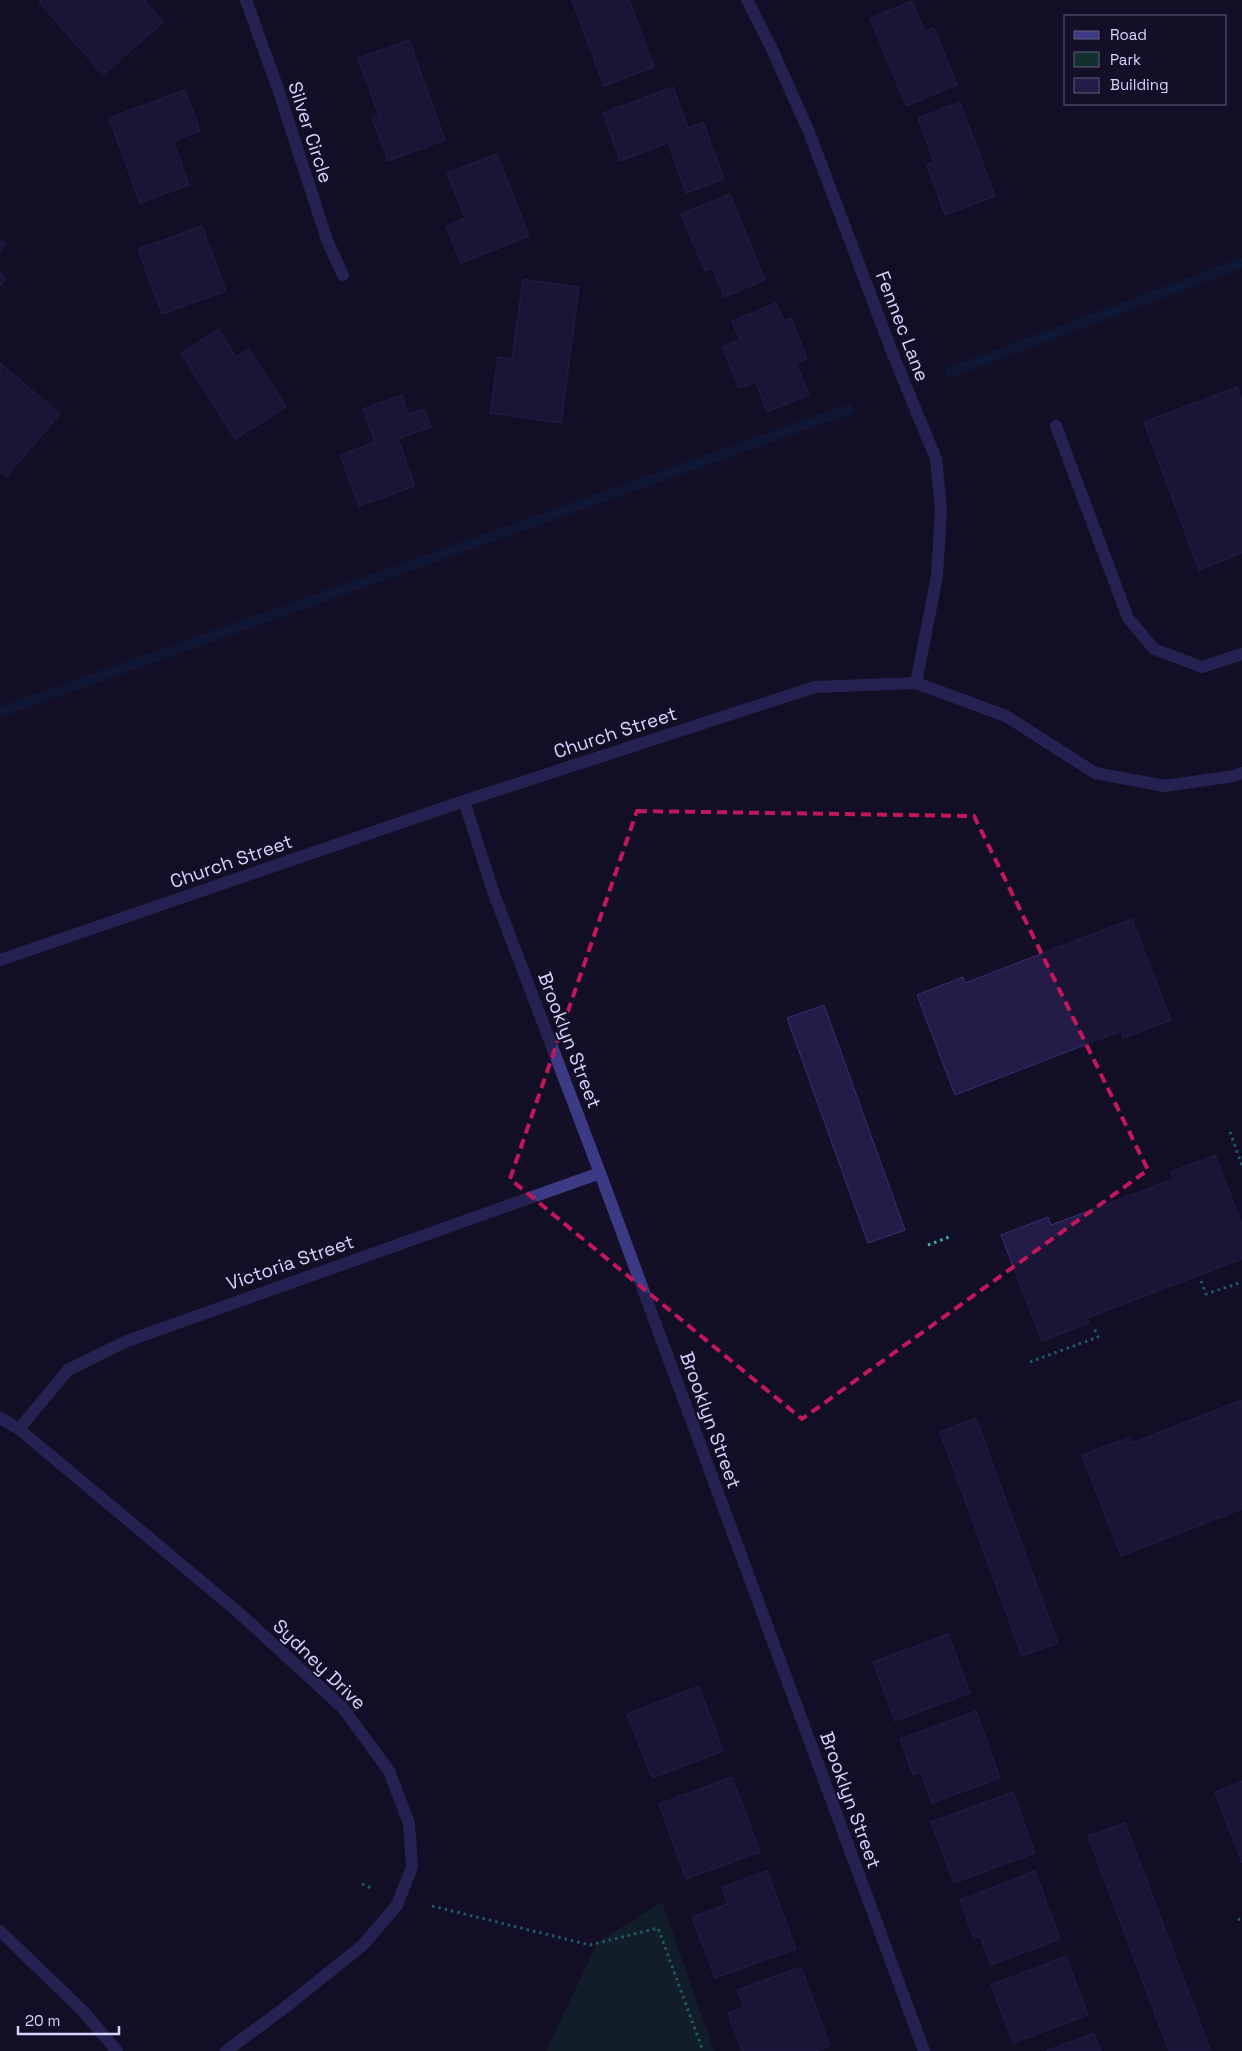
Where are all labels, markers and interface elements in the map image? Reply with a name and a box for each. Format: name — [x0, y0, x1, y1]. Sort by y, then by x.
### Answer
legend — [1064, 15, 1227, 105]
text: Road — [1110, 25, 1147, 44]
text: Park — [1110, 50, 1141, 69]
text: Building — [1110, 75, 1169, 94]
street label: Silver Circle — [282, 78, 339, 186]
street label: Fennec Lane — [870, 267, 935, 385]
street label: Church Street — [550, 701, 680, 764]
street label: Church Street — [167, 829, 296, 894]
street label: Brooklyn Street — [532, 968, 607, 1112]
street label: Victoria Street — [223, 1229, 357, 1296]
street label: Brooklyn Street — [674, 1348, 747, 1492]
street label: Sydney Drive — [268, 1614, 372, 1715]
street label: Brooklyn Street — [814, 1728, 887, 1872]
scale bar — [18, 2004, 119, 2036]
text: 20 m — [25, 2011, 60, 2030]

